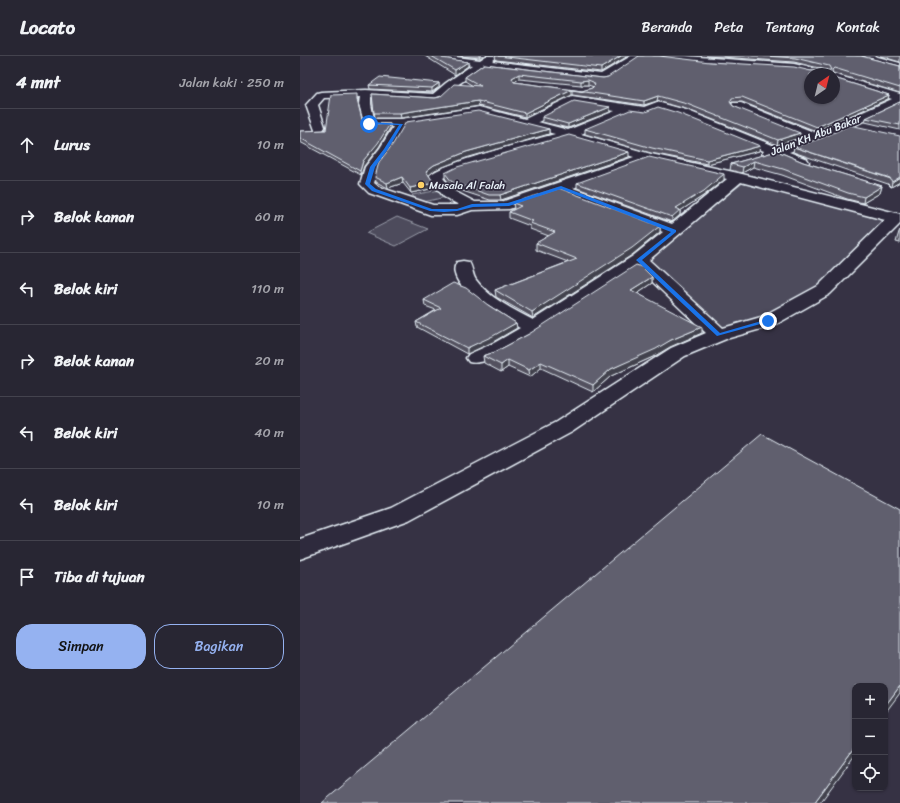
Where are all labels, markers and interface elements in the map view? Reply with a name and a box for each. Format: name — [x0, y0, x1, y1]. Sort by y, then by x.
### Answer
text: Locato — [20, 11, 75, 44]
text: Beranda — [642, 15, 692, 40]
text: Peta — [714, 15, 743, 40]
text: Tentang — [765, 15, 814, 40]
text: Kontak — [836, 15, 880, 40]
text: 4 mnt — [16, 67, 60, 97]
north arrow — [804, 68, 840, 104]
text: Jalan kaki · 250 m — [180, 71, 284, 94]
street label: Jalan KH Abu Bakar — [767, 108, 865, 161]
route start — [360, 115, 378, 133]
text: Lurus — [54, 132, 90, 158]
text: 10 m — [257, 133, 284, 156]
icon: ahead — [16, 134, 38, 156]
place label: Musala Al Falah — [429, 176, 505, 195]
marker: Musala Al Falah — [416, 180, 426, 190]
text: Belok kanan — [54, 204, 134, 230]
text: 60 m — [255, 205, 284, 228]
icon: right — [16, 206, 38, 228]
text: Belok kiri — [54, 276, 117, 302]
text: 110 m — [251, 277, 284, 300]
icon: left — [16, 278, 38, 300]
route end — [759, 312, 777, 330]
text: Belok kanan — [54, 348, 134, 374]
text: 20 m — [255, 349, 284, 372]
icon: right — [16, 350, 38, 372]
text: Belok kiri — [54, 420, 117, 446]
text: 40 m — [254, 421, 284, 444]
icon: left — [16, 422, 38, 444]
text: Belok kiri — [54, 492, 117, 518]
text: 10 m — [257, 493, 284, 516]
icon: left — [16, 494, 38, 516]
text: Tiba di tujuan — [54, 564, 145, 590]
icon: arrive — [16, 566, 38, 588]
button: Simpan — [16, 624, 146, 669]
button: Bagikan — [154, 624, 284, 669]
map controls — [852, 683, 888, 791]
button: + — [852, 683, 888, 719]
button: − — [852, 719, 888, 755]
button: locate — [852, 755, 888, 791]

